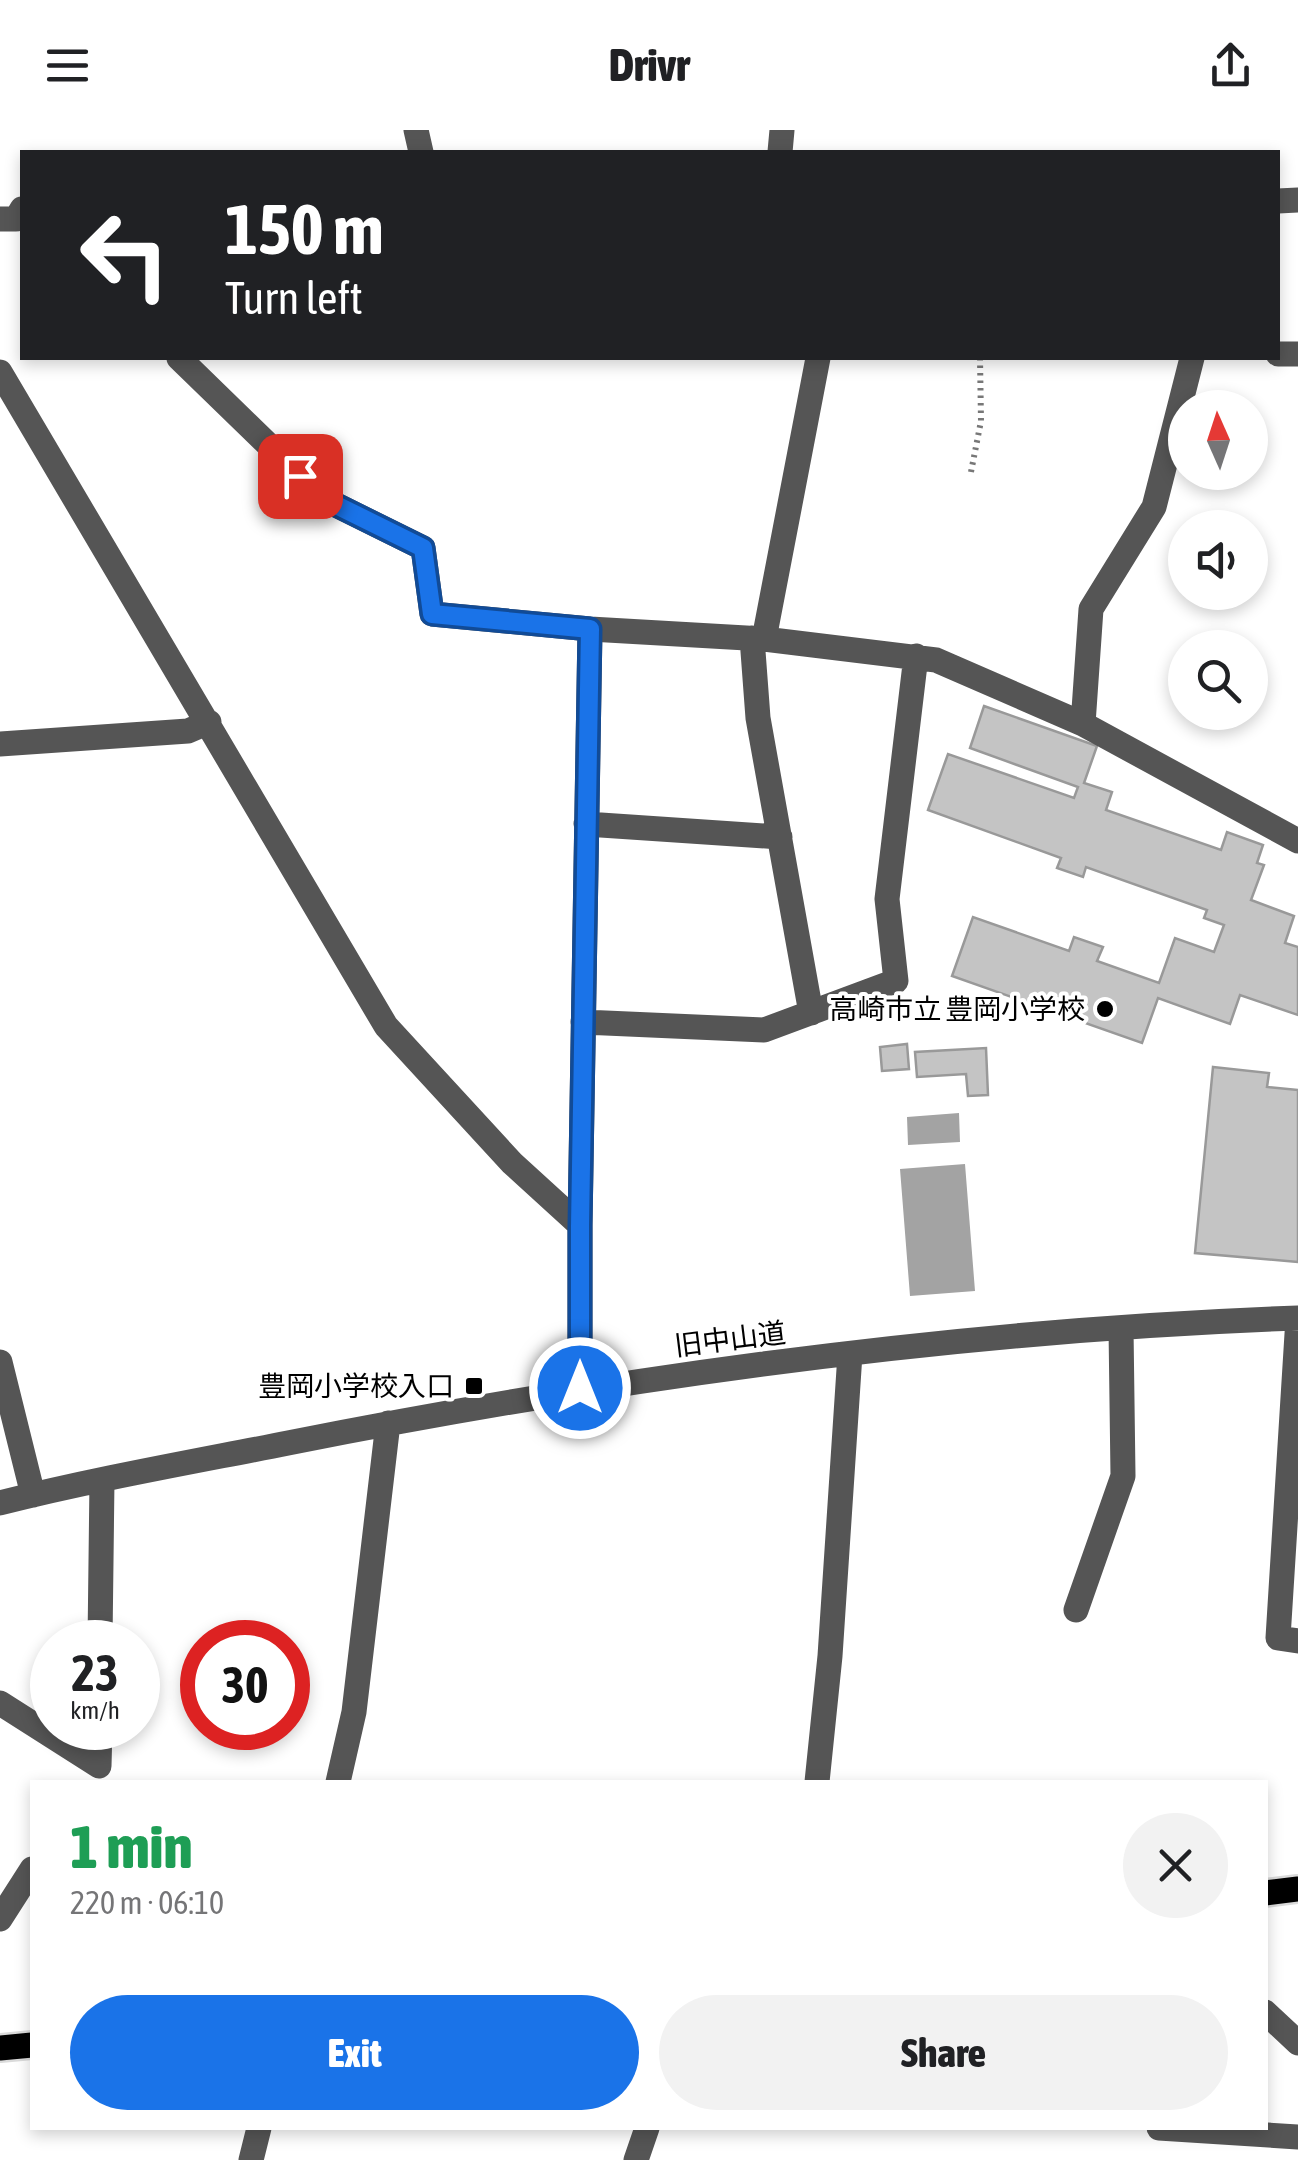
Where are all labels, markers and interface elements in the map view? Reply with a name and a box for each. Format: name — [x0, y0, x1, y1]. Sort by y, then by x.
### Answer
icon: menu — [40, 38, 95, 93]
icon: share — [1203, 38, 1258, 93]
text: Drivr — [609, 39, 689, 91]
text: 150 m — [225, 189, 384, 269]
icon: left — [60, 190, 190, 320]
text: Turn left — [225, 272, 363, 324]
north arrow — [1168, 390, 1268, 490]
map controls — [1168, 390, 1268, 730]
pin — [258, 434, 343, 519]
icon: arrive — [273, 449, 328, 504]
button: sound — [1168, 510, 1268, 610]
button: search — [1168, 630, 1268, 730]
place label: 高崎市立 豊岡小学校 — [829, 993, 1085, 1025]
marker: 高崎市立 豊岡小学校 — [1094, 998, 1116, 1020]
street label: 旧中山道 — [672, 1316, 788, 1362]
position arrow — [528, 1336, 632, 1440]
place label: 豊岡小学校入口 — [258, 1370, 454, 1402]
marker: 豊岡小学校入口 — [463, 1375, 485, 1397]
speed limit sign: 30 — [180, 1620, 310, 1750]
text: 23 — [71, 1644, 118, 1702]
text: km/h — [70, 1696, 120, 1724]
text: 1 min — [70, 1812, 193, 1881]
button: close — [1123, 1813, 1228, 1918]
text: 220 m · 06:10 — [70, 1884, 224, 1921]
button: Exit — [70, 1995, 639, 2110]
button: Share — [659, 1995, 1228, 2110]

